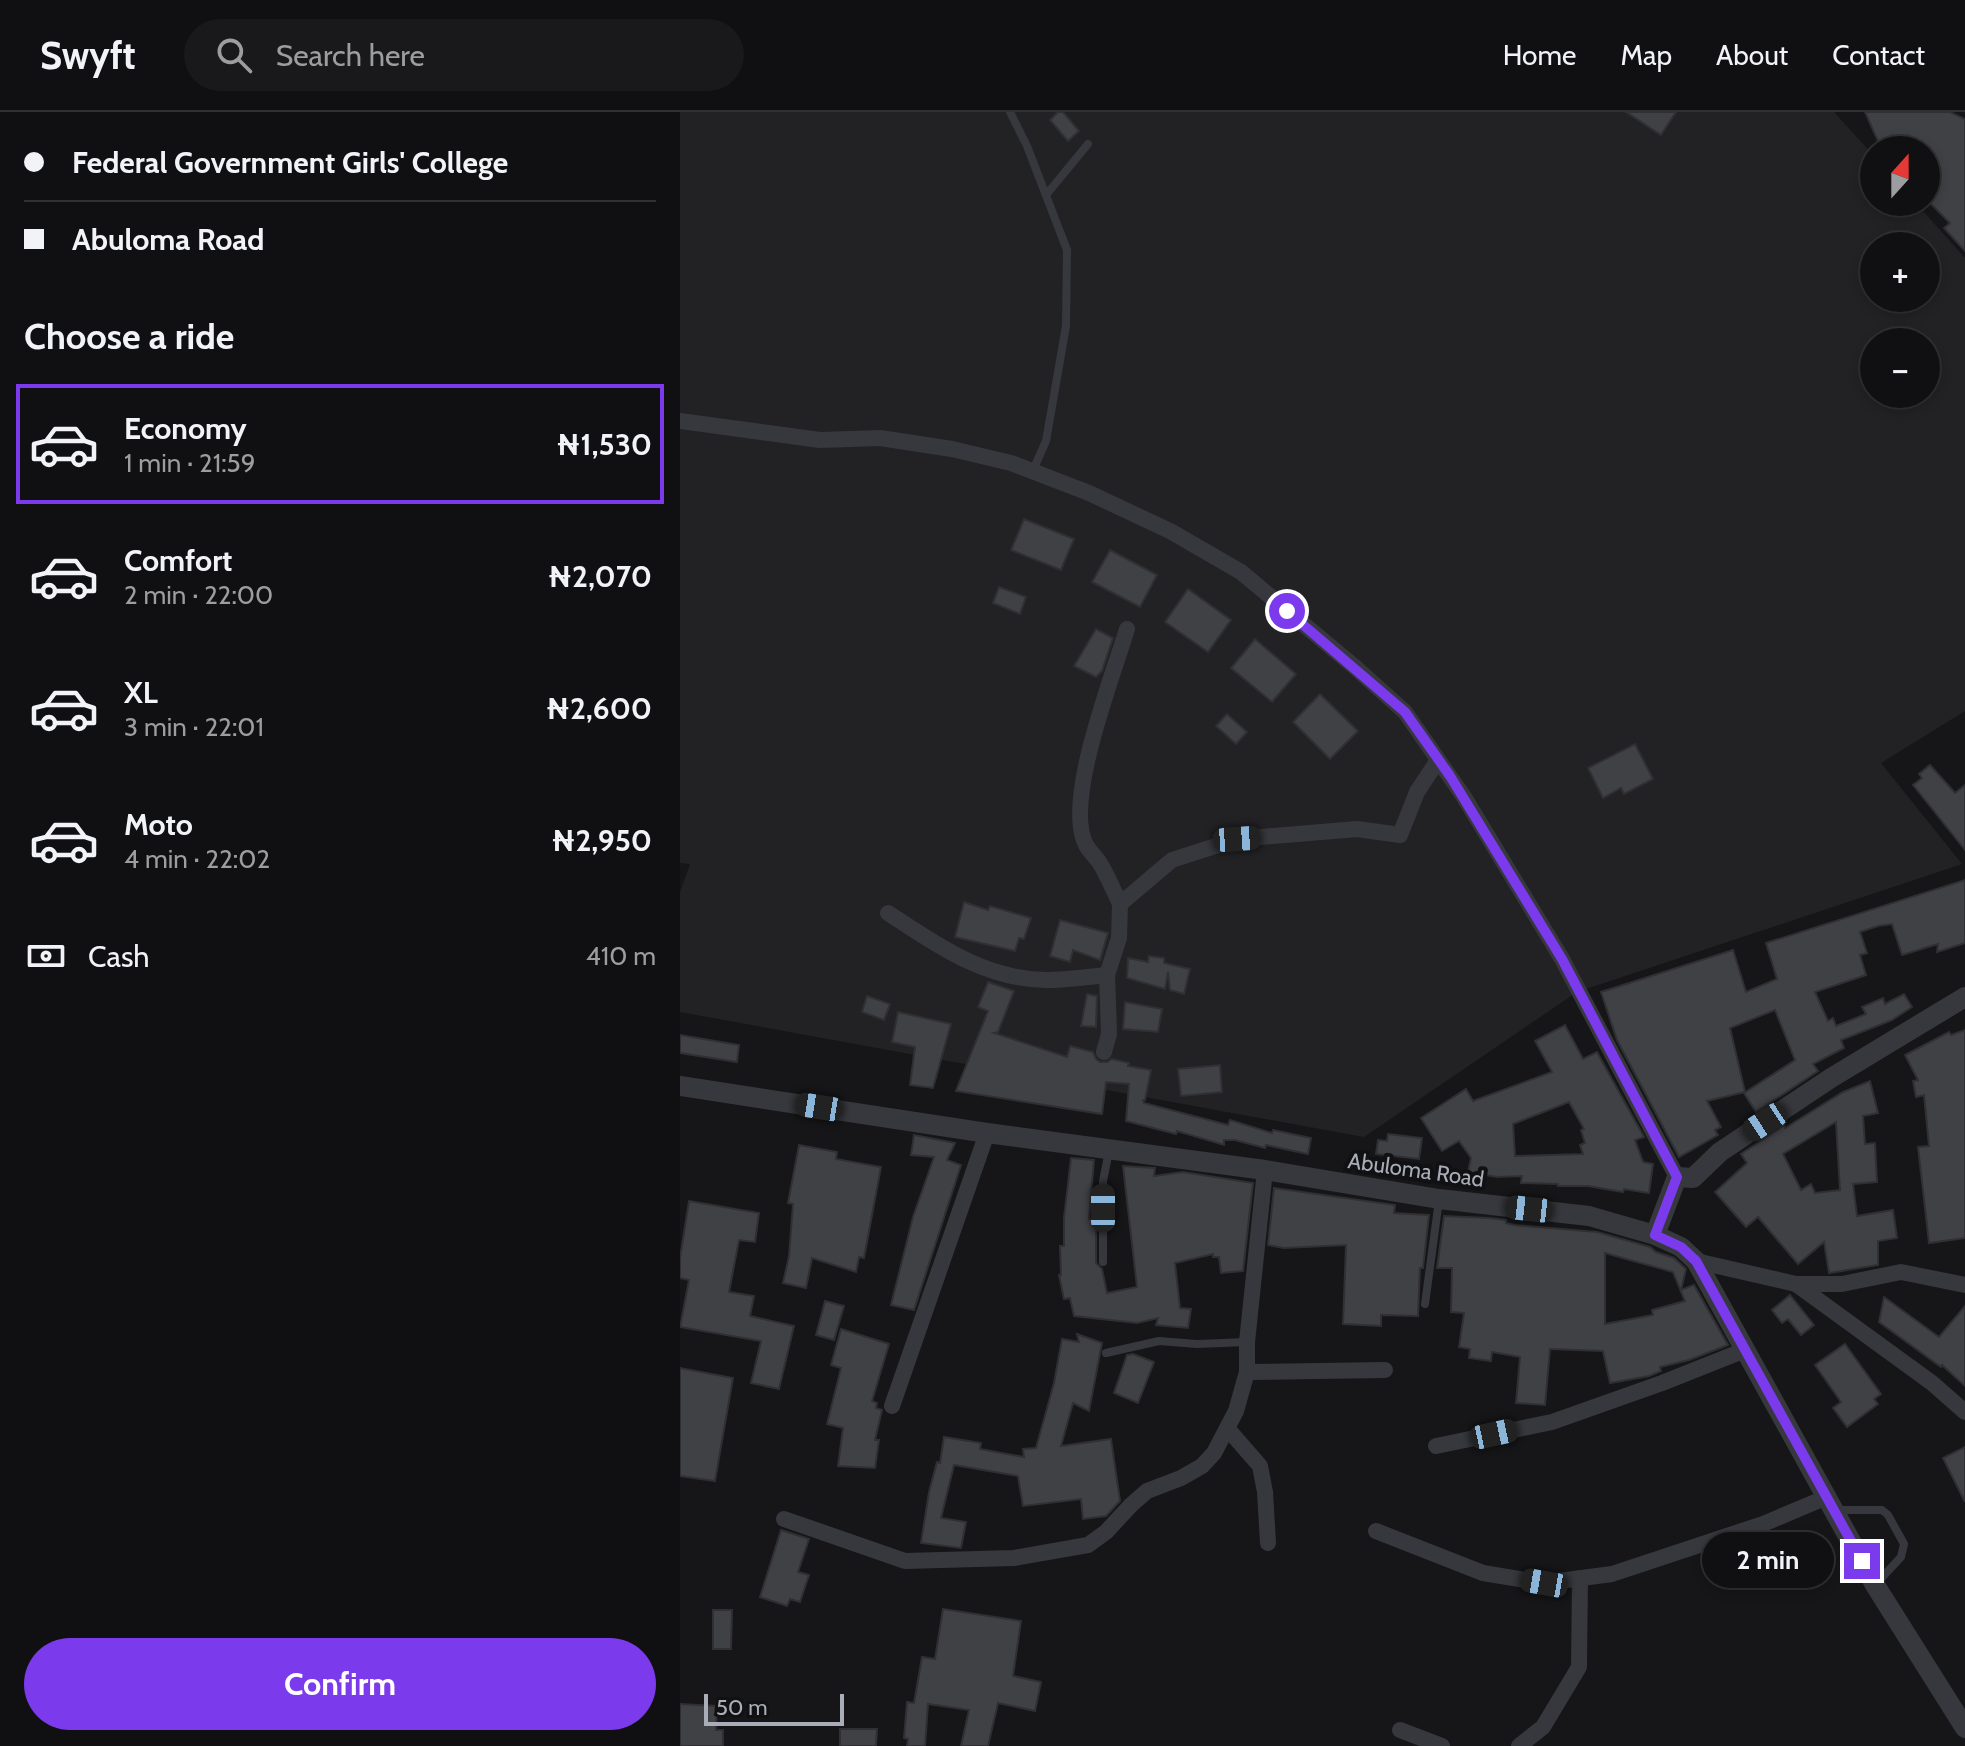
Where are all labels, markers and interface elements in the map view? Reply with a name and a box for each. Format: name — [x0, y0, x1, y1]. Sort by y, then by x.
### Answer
search box — [184, 19, 744, 91]
text: Swyft — [40, 32, 136, 79]
icon: search — [212, 33, 256, 77]
text: Search here — [276, 37, 425, 74]
text: Home — [1503, 38, 1576, 72]
text: Map — [1620, 38, 1672, 72]
text: About — [1716, 38, 1788, 72]
text: Contact — [1832, 38, 1925, 72]
north arrow — [1860, 136, 1940, 216]
map controls — [1860, 136, 1940, 408]
text: Federal Government Girls' College — [72, 144, 508, 181]
text: Abuloma Road — [72, 221, 264, 258]
button: + — [1860, 232, 1940, 312]
text: Choose a ride — [24, 314, 234, 358]
button: − — [1860, 328, 1940, 408]
icon: car — [28, 408, 100, 480]
text: Economy — [124, 410, 247, 447]
text: ₦1,530 — [556, 426, 652, 463]
text: 1 min · 21:59 — [124, 447, 255, 479]
icon: car — [28, 540, 100, 612]
text: Comfort — [124, 542, 232, 579]
text: ₦2,070 — [548, 558, 652, 595]
text: 2 min · 22:00 — [124, 579, 273, 611]
route start — [1269, 593, 1305, 629]
icon: car — [28, 672, 100, 744]
text: XL — [124, 674, 158, 711]
text: ₦2,600 — [546, 690, 652, 727]
text: 3 min · 22:01 — [124, 711, 264, 743]
icon: car — [28, 804, 100, 876]
text: Moto — [124, 806, 193, 843]
text: ₦2,950 — [551, 822, 652, 859]
car — [1212, 825, 1262, 853]
text: 4 min · 22:02 — [124, 843, 270, 875]
icon: cash — [24, 934, 68, 978]
text: Cash — [88, 938, 150, 975]
text: 410 m — [586, 940, 656, 972]
car — [793, 1091, 845, 1123]
car — [1738, 1099, 1792, 1145]
street label: Abuloma Road — [1346, 1147, 1486, 1193]
car — [1091, 1184, 1115, 1232]
car — [1504, 1195, 1554, 1223]
car — [1468, 1417, 1520, 1451]
callout: 2 min — [1702, 1533, 1834, 1589]
route end — [1844, 1543, 1880, 1579]
text: 2 min — [1737, 1544, 1799, 1576]
car — [1518, 1567, 1570, 1599]
button: Confirm — [24, 1638, 656, 1730]
scale bar — [704, 1690, 844, 1726]
text: 50 m — [716, 1694, 768, 1721]

